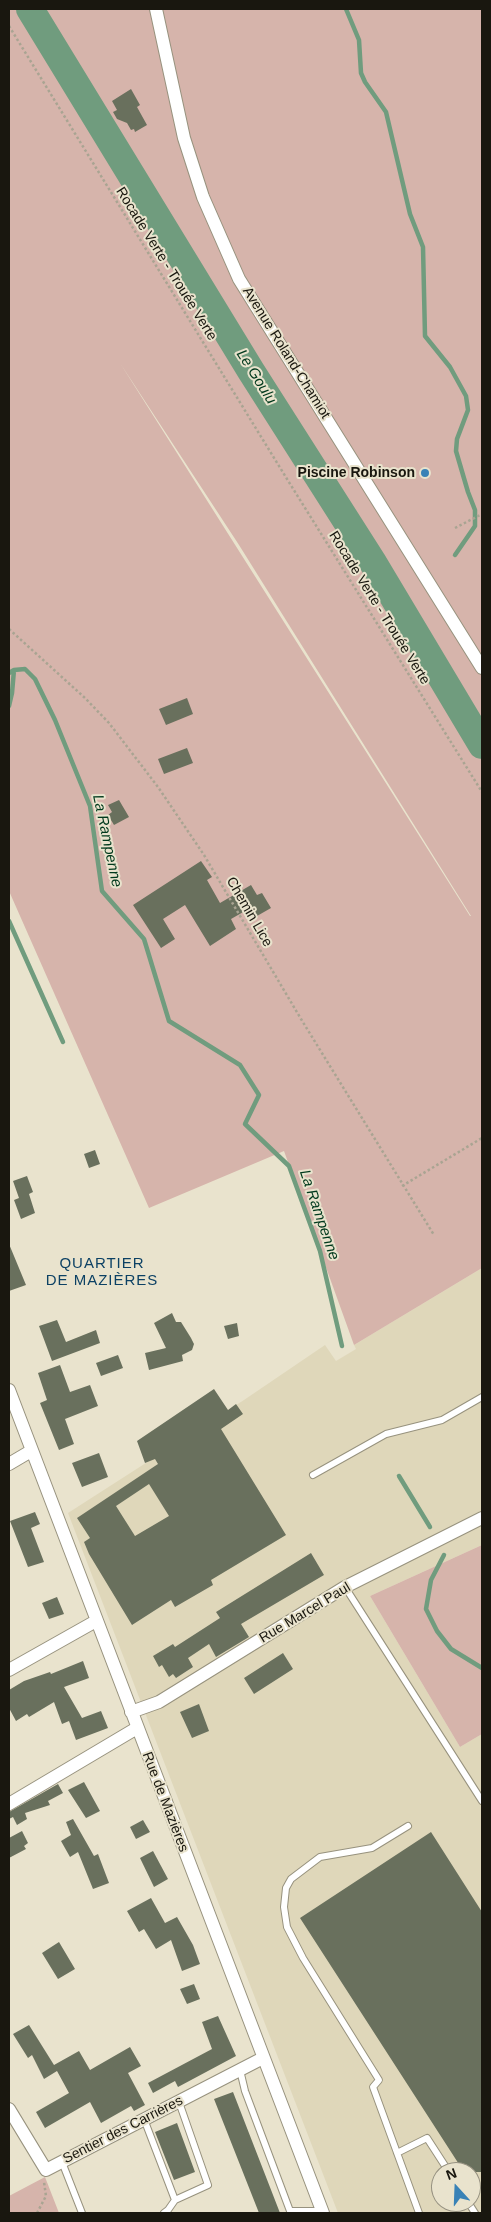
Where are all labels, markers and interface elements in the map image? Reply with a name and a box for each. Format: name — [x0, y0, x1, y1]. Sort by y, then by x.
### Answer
street label: Rocade Verte - Trouée Verte — [112, 184, 220, 344]
street label: Avenue Roland-Chamiot — [239, 284, 333, 422]
water label: Le Goulu — [232, 346, 280, 408]
place label: Piscine Robinson — [298, 465, 415, 481]
marker: Piscine Robinson — [419, 467, 431, 479]
street label: Rocade Verte - Trouée Verte — [325, 528, 433, 688]
water label: La Rampenne — [88, 793, 126, 889]
street label: Chemin Lice — [222, 874, 276, 950]
water label: La Rampenne — [295, 1168, 343, 1262]
district label: QUARTIER DE MAZIÈRES — [44, 1255, 160, 1290]
street label: Rue Marcel Paul — [256, 1579, 354, 1647]
street label: Rue de Mazières — [138, 1750, 192, 1854]
street label: Sentier des Carrières — [60, 2092, 186, 2168]
north arrow — [431, 2162, 481, 2212]
text: N — [444, 2165, 459, 2183]

